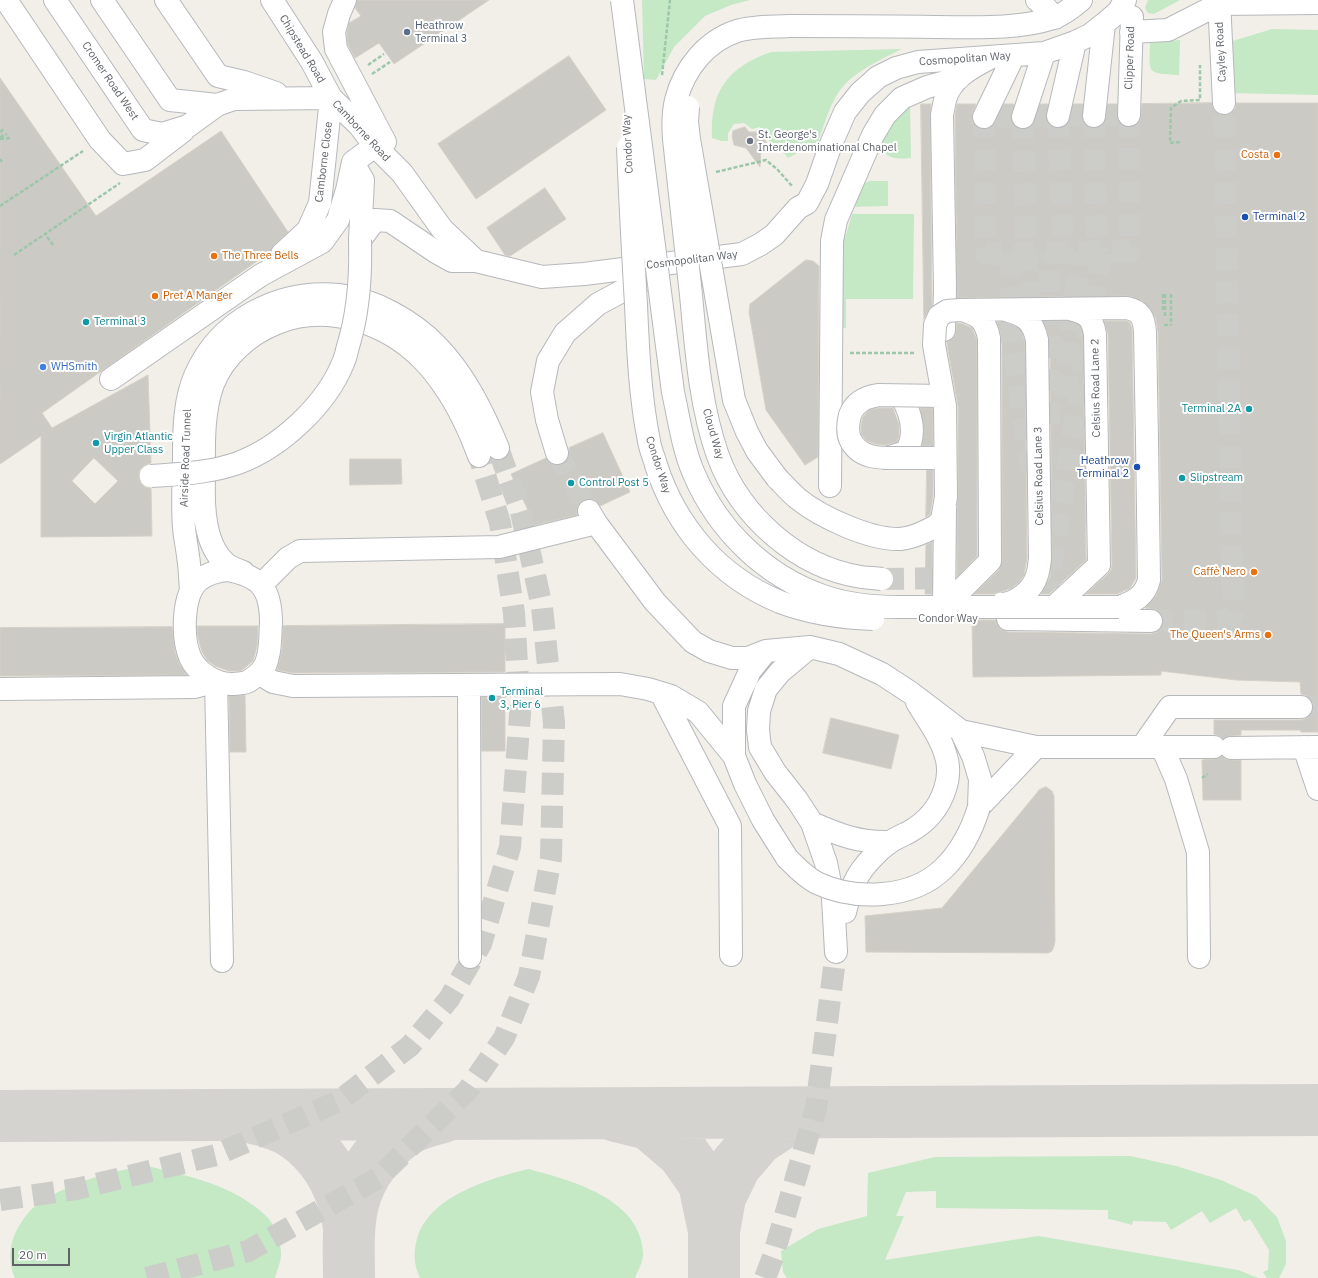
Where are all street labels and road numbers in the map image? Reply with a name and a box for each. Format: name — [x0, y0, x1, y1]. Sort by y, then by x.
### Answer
street label: Chipstead Road — [276, 12, 328, 86]
street label: Cayley Road — [1213, 21, 1229, 83]
street label: Clipper Road — [1122, 26, 1138, 90]
street label: Cromer Road West — [79, 39, 141, 123]
street label: Cosmopolitan Way — [919, 49, 1011, 69]
street label: Camborne Road — [329, 98, 393, 164]
street label: Condor Way — [620, 114, 636, 174]
street label: Camborne Close — [313, 121, 335, 203]
street label: Cosmopolitan Way — [646, 248, 738, 272]
street label: Celsius Road Lane 2 — [1089, 338, 1103, 438]
street label: Cloud Way — [699, 407, 727, 461]
street label: Airside Road Tunnel — [178, 409, 194, 507]
street label: Celsius Road Lane 3 — [1032, 426, 1046, 526]
street label: Condor Way — [643, 435, 673, 495]
street label: Condor Way — [918, 612, 978, 626]

